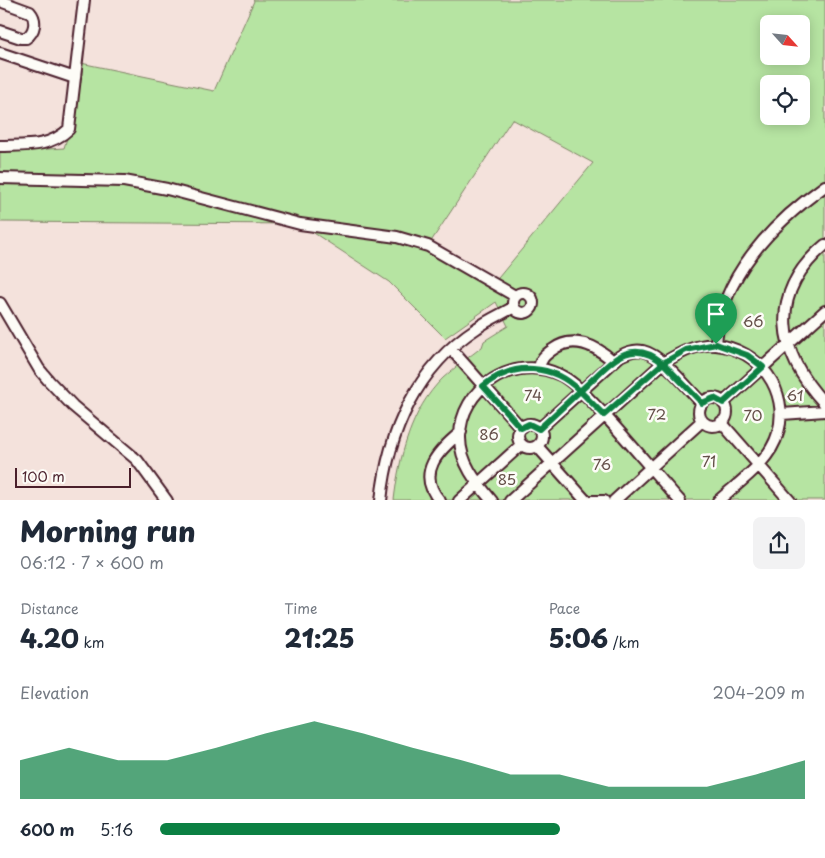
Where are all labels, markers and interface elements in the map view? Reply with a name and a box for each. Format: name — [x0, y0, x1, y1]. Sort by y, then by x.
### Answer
north arrow — [760, 15, 810, 65]
map controls — [760, 15, 810, 125]
button: locate — [760, 75, 810, 125]
pin — [695, 293, 737, 344]
icon: arrive — [702, 300, 730, 328]
park label: 66 — [743, 309, 763, 332]
park label: 74 — [524, 383, 542, 406]
park label: 61 — [787, 383, 803, 406]
park label: 72 — [648, 402, 666, 425]
park label: 70 — [743, 403, 763, 426]
park label: 86 — [479, 422, 499, 445]
park label: 71 — [702, 449, 716, 472]
park label: 76 — [593, 452, 611, 475]
scale bar — [15, 466, 131, 489]
text: 100 m — [22, 466, 65, 487]
park label: 85 — [498, 467, 516, 490]
text: Morning run — [20, 509, 196, 552]
button: share — [753, 517, 805, 569]
text: 06:12 · 7 × 600 m — [20, 550, 164, 574]
text: Distance — [20, 598, 79, 619]
text: Time — [284, 598, 317, 619]
text: Pace — [549, 598, 580, 619]
text: 4.20 — [20, 619, 79, 657]
text: 21:25 — [284, 619, 355, 657]
text: 5:06 — [549, 619, 608, 657]
text: km — [79, 632, 105, 653]
text: /km — [608, 632, 640, 653]
text: Elevation — [20, 680, 89, 704]
text: 204–209 m — [713, 680, 805, 704]
text: 600 m — [20, 817, 74, 841]
text: 5:16 — [100, 817, 133, 841]

